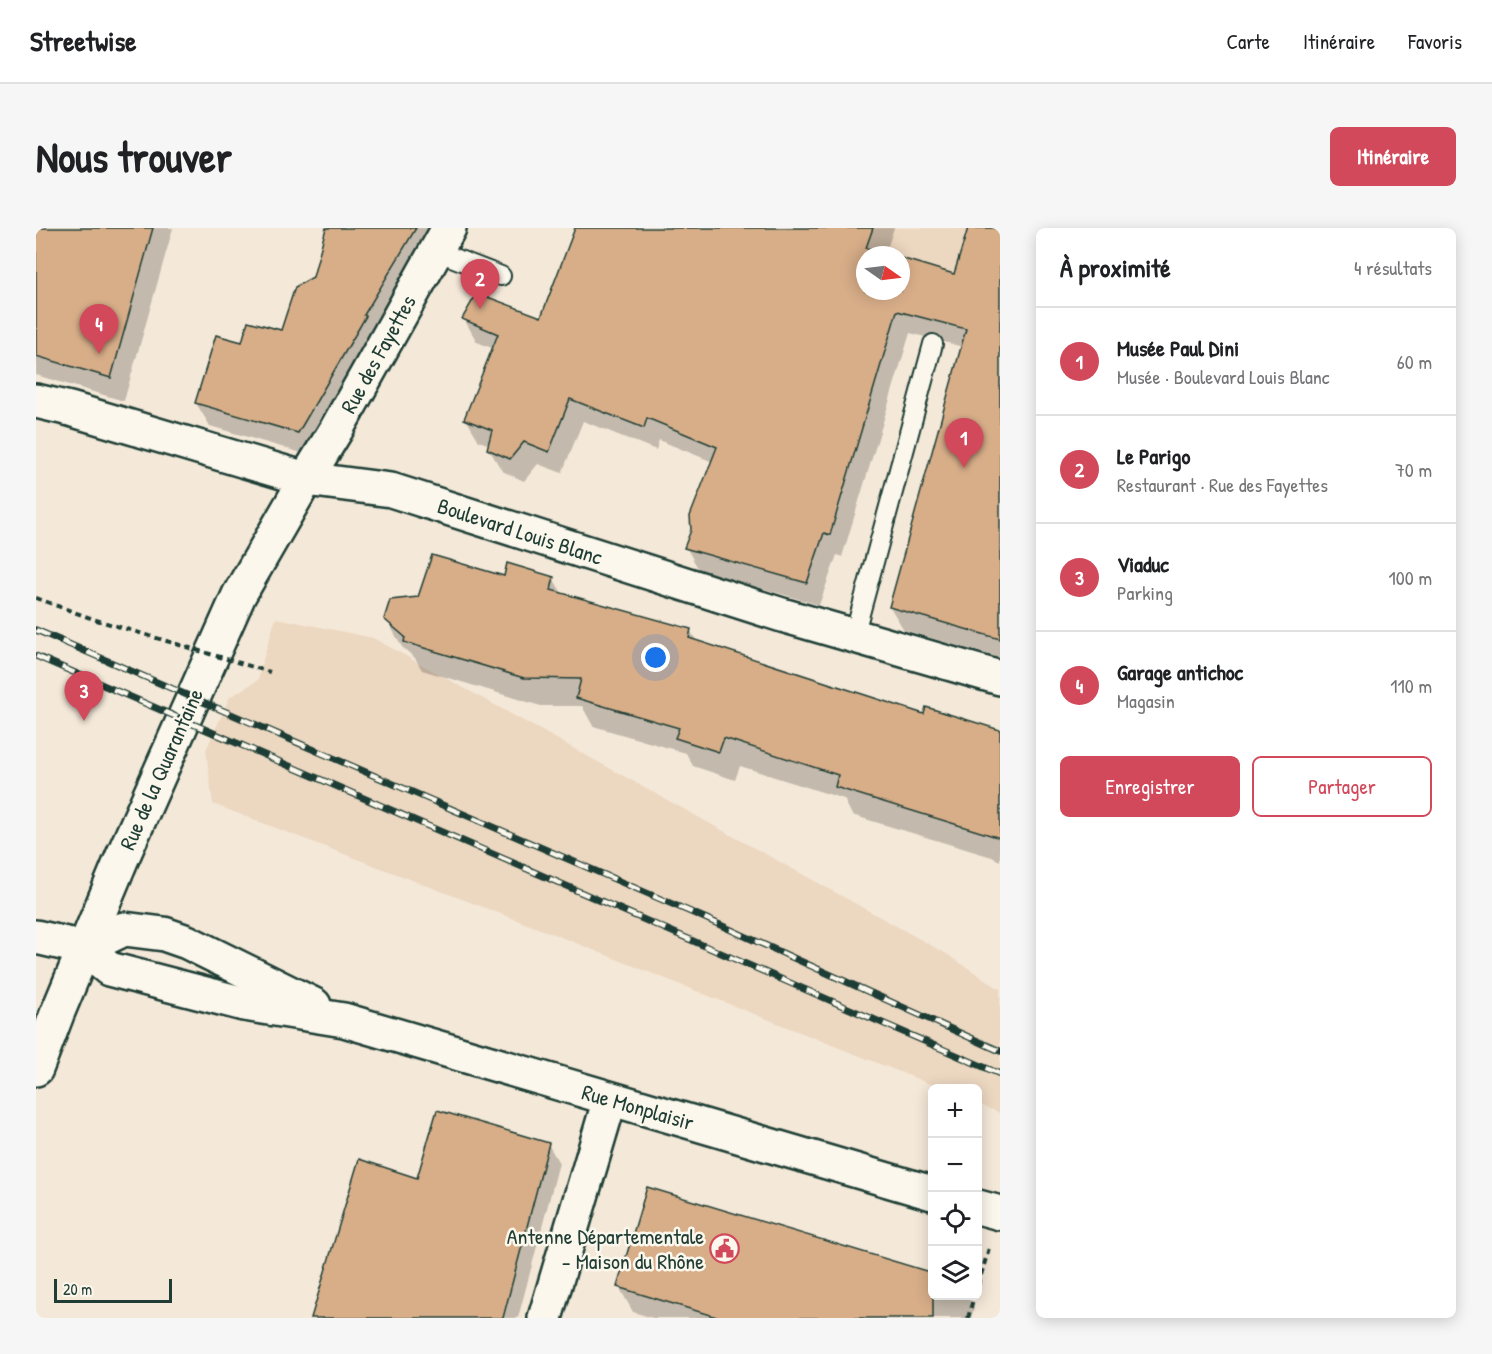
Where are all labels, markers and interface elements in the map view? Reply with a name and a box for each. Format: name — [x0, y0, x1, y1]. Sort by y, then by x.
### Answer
text: Streetwise — [30, 22, 136, 60]
text: Carte — [1227, 27, 1270, 56]
text: Itinéraire — [1303, 27, 1375, 56]
text: Favoris — [1408, 27, 1462, 56]
button: Itinéraire — [1330, 127, 1456, 186]
text: Nous trouver — [36, 128, 232, 185]
north arrow — [856, 246, 910, 300]
text: À proximité — [1060, 250, 1171, 285]
text: 4 résultats — [1354, 254, 1432, 281]
pin: 2 — [460, 260, 500, 309]
street label: Rue des Fayettes — [333, 290, 423, 418]
pin: 4 — [80, 304, 118, 354]
text: Musée Paul Dini — [1117, 333, 1239, 363]
text: 1 — [1076, 348, 1083, 375]
text: 60 m — [1397, 348, 1432, 375]
text: Musée · Boulevard Louis Blanc — [1117, 363, 1330, 390]
pin: 1 — [944, 418, 984, 468]
text: Le Parigo — [1117, 441, 1190, 471]
text: 2 — [1075, 456, 1084, 483]
text: 70 m — [1395, 456, 1432, 483]
text: Restaurant · Rue des Fayettes — [1117, 471, 1328, 498]
street label: Boulevard Louis Blanc — [434, 490, 607, 572]
text: Viaduc — [1117, 549, 1169, 579]
text: 3 — [1075, 564, 1084, 591]
text: 100 m — [1389, 564, 1432, 591]
text: Parking — [1117, 579, 1173, 606]
your location — [641, 643, 670, 672]
text: Garage antichoc — [1117, 657, 1243, 687]
pin: 3 — [64, 672, 104, 721]
text: 4 — [1076, 672, 1083, 699]
text: 110 m — [1390, 672, 1432, 699]
street label: Rue de la Quarantaine — [112, 684, 210, 854]
text: Magasin — [1117, 687, 1175, 714]
button: Enregistrer — [1060, 756, 1240, 817]
button: Partager — [1252, 756, 1432, 817]
street label: Rue Monplaisir — [578, 1077, 698, 1137]
map controls — [928, 1084, 982, 1300]
button: + — [928, 1084, 982, 1138]
button: − — [928, 1138, 982, 1192]
button: locate — [928, 1192, 982, 1246]
place label: Antenne Départementale - Maison du Rhône — [507, 1221, 704, 1276]
public building icon: Antenne Départementale - Maison du Rhône — [709, 1233, 741, 1265]
button: layers — [928, 1246, 982, 1300]
scale bar — [54, 1276, 172, 1304]
text: 20 m — [63, 1278, 92, 1300]

